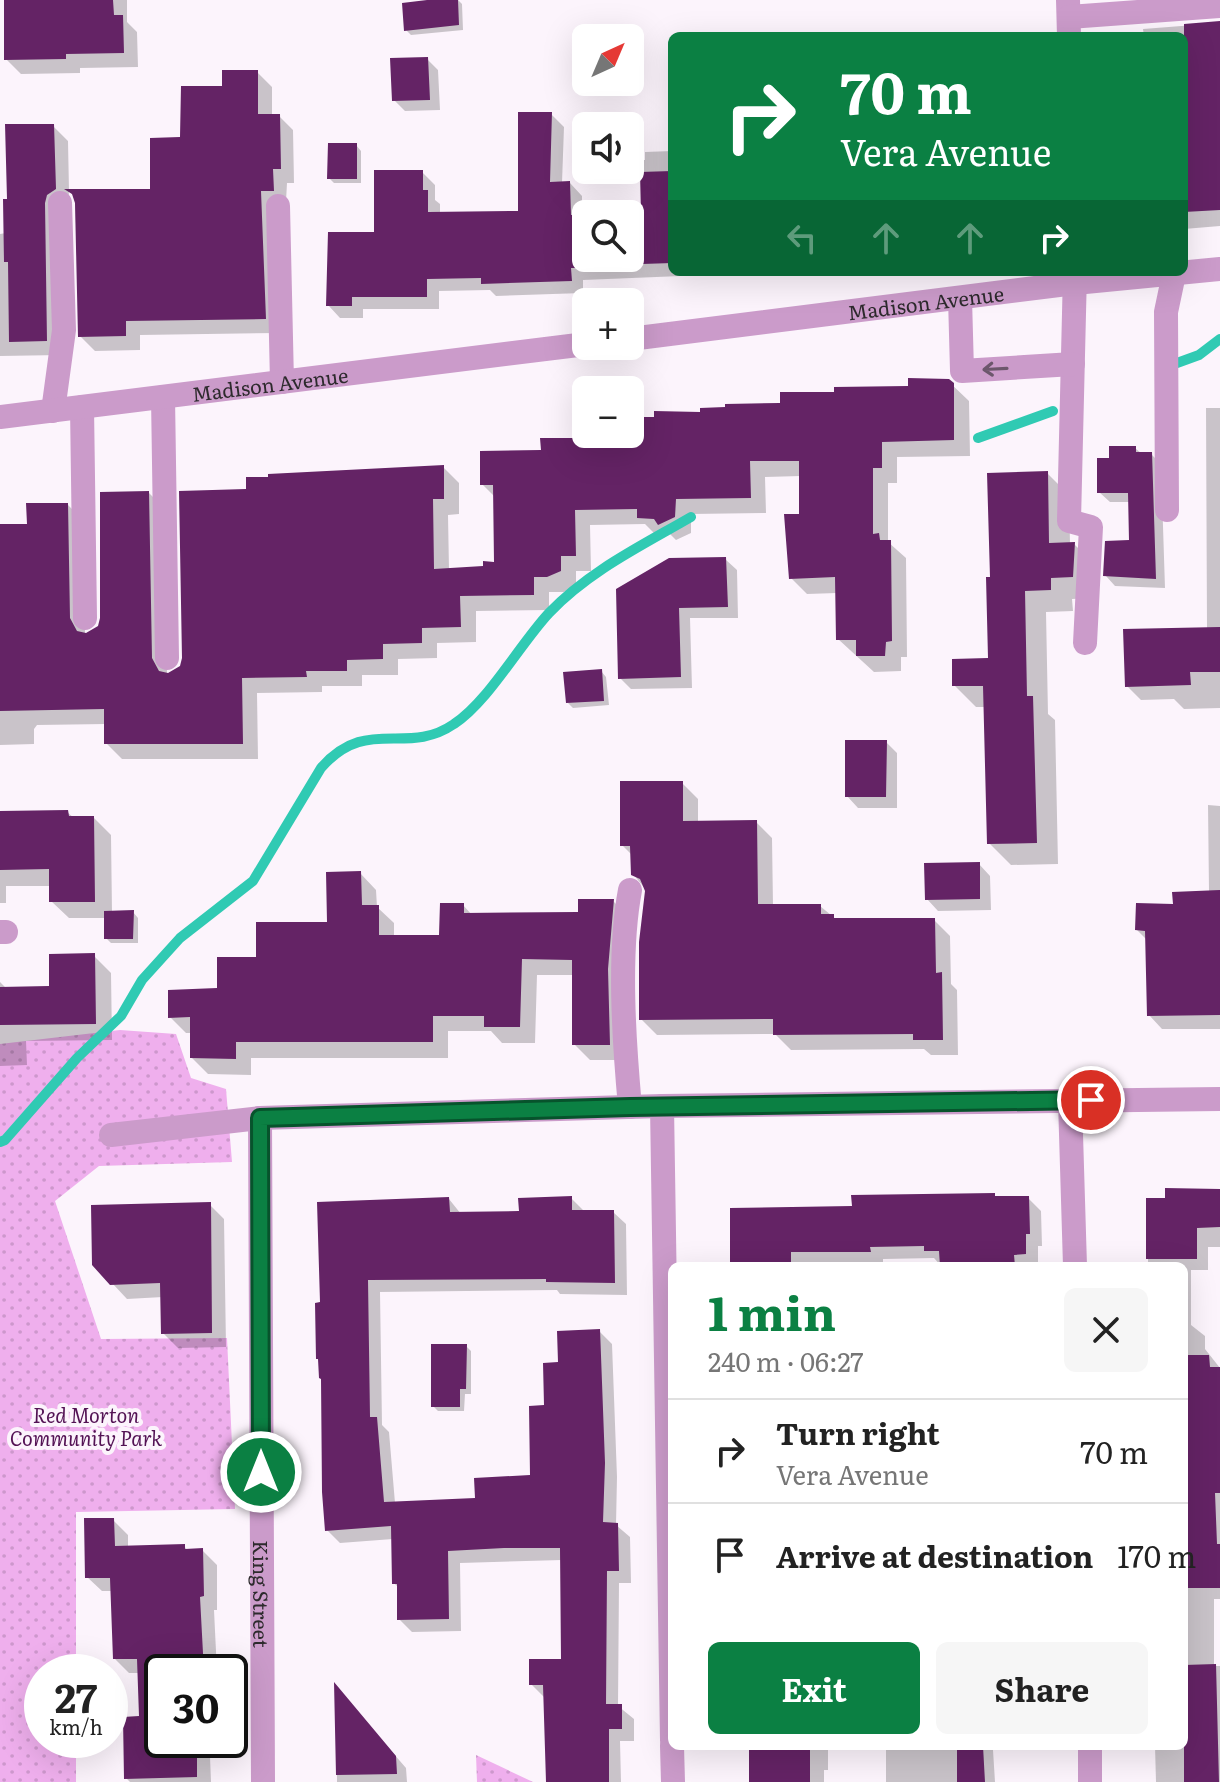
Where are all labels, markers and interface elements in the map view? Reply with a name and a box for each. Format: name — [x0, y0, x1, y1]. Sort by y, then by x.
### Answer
north arrow — [572, 24, 644, 96]
map controls — [572, 24, 644, 448]
text: 70 m — [840, 48, 972, 131]
icon: right — [708, 64, 812, 168]
button: sound — [572, 112, 644, 184]
text: Vera Avenue — [840, 124, 1051, 177]
button: search — [572, 200, 644, 272]
icon: left — [780, 216, 824, 260]
icon: ahead — [864, 216, 908, 260]
icon: ahead — [948, 216, 992, 260]
icon: right — [1032, 216, 1076, 260]
street label: Madison Avenue — [846, 277, 1006, 326]
button: + — [572, 288, 644, 360]
street label: Madison Avenue — [190, 359, 350, 408]
one-way arrow — [982, 362, 1009, 377]
button: − — [572, 376, 644, 448]
pin — [1057, 1066, 1125, 1134]
icon: arrive — [1069, 1078, 1113, 1122]
text: 1 min — [708, 1275, 836, 1346]
button: close — [1064, 1288, 1148, 1372]
text: 240 m · 06:27 — [708, 1341, 864, 1380]
park label: Red Morton Community Park — [10, 1399, 162, 1452]
text: Turn right — [776, 1410, 940, 1454]
icon: right — [708, 1429, 752, 1473]
text: 70 m — [1080, 1429, 1148, 1473]
position arrow — [219, 1430, 303, 1514]
text: Vera Avenue — [776, 1454, 929, 1493]
icon: arrive — [708, 1533, 752, 1577]
text: Arrive at destination — [776, 1533, 1093, 1577]
text: 170 m — [1117, 1533, 1196, 1577]
street label: King Street — [247, 1540, 277, 1648]
button: Exit — [708, 1642, 920, 1734]
button: Share — [936, 1642, 1148, 1734]
speed limit sign: 30 — [144, 1654, 248, 1758]
text: 27 — [55, 1666, 97, 1725]
text: km/h — [49, 1711, 103, 1741]

